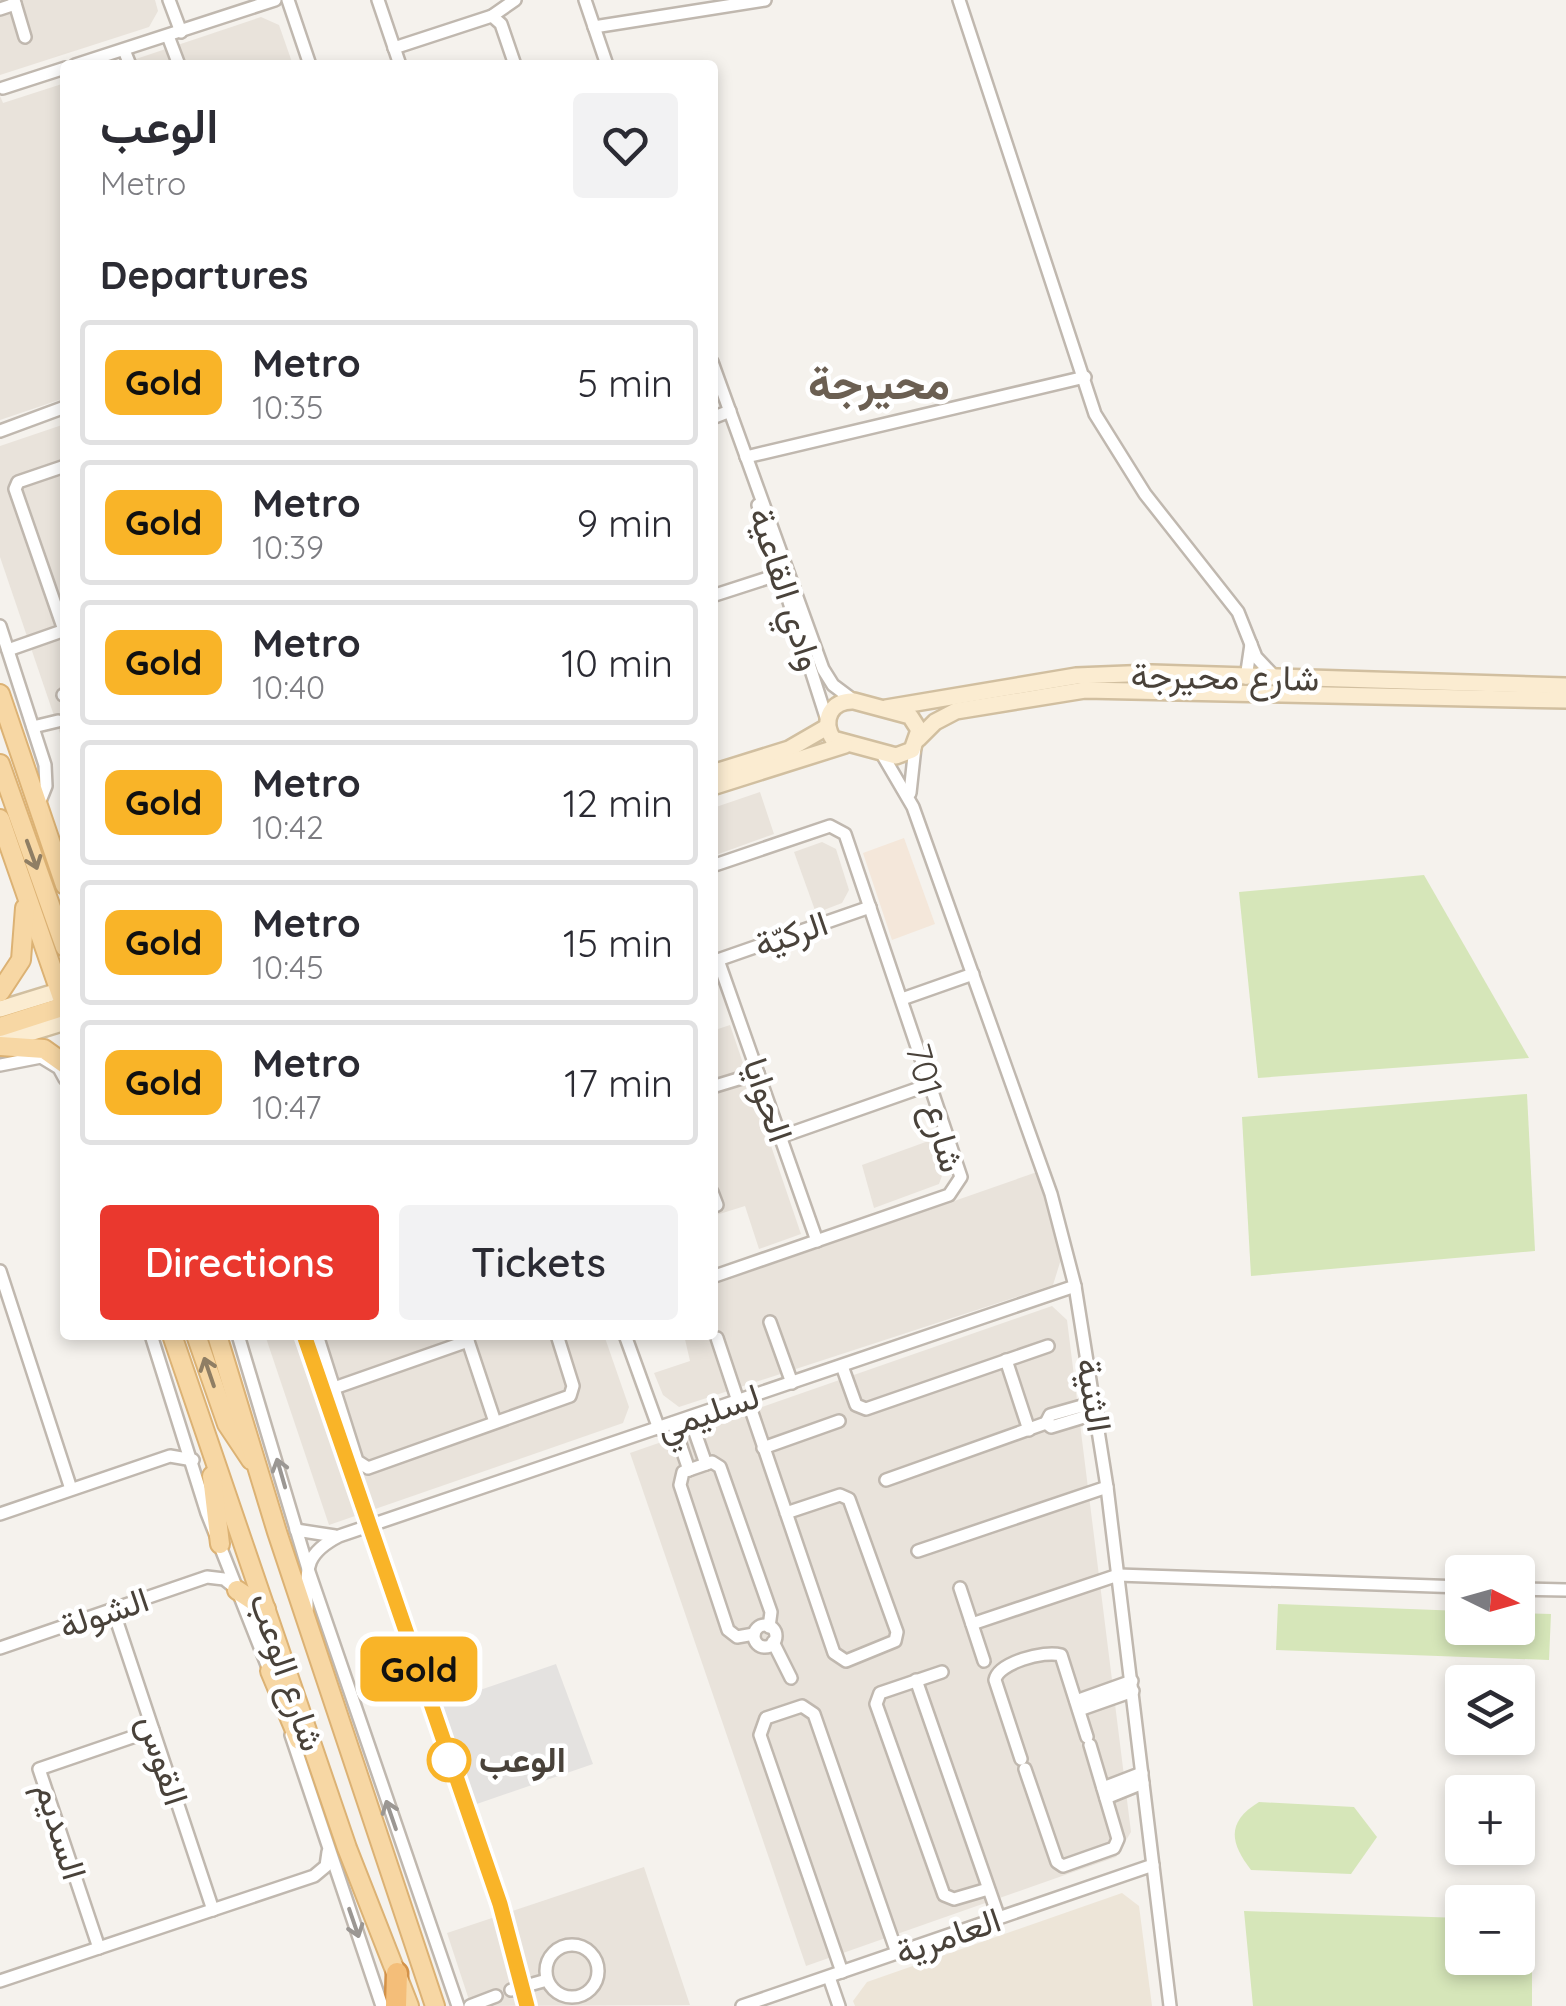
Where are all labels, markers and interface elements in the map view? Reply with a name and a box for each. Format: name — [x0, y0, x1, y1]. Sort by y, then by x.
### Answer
button: heart — [573, 93, 678, 198]
text: الوعب — [100, 95, 218, 155]
text: Metro — [100, 163, 186, 203]
text: Departures — [100, 251, 308, 299]
text: Metro — [252, 339, 361, 387]
district label: محيرجة — [808, 354, 950, 411]
text: 5 min — [577, 359, 673, 407]
text: Gold — [125, 360, 202, 404]
text: 10:35 — [252, 387, 323, 427]
text: Metro — [252, 479, 361, 527]
text: 9 min — [577, 499, 673, 547]
text: Gold — [125, 500, 202, 544]
street label: وادي القاعية — [732, 502, 834, 678]
text: 10:39 — [252, 527, 324, 567]
text: Metro — [252, 619, 361, 667]
text: 10 min — [561, 639, 673, 687]
text: Gold — [125, 640, 202, 684]
street label: شارع محيرجة — [1130, 652, 1320, 703]
text: 10:40 — [252, 667, 325, 707]
text: Metro — [252, 759, 361, 807]
text: 12 min — [563, 779, 673, 827]
text: Gold — [125, 780, 202, 824]
text: 10:42 — [252, 807, 324, 847]
one-way arrow — [25, 839, 43, 871]
text: Metro — [252, 899, 361, 947]
street label: الركيّة — [748, 900, 834, 967]
text: 15 min — [563, 919, 673, 967]
text: Gold — [125, 920, 202, 964]
text: 10:45 — [252, 947, 324, 987]
street label: شارع 701 — [894, 1038, 975, 1178]
text: Metro — [252, 1039, 361, 1087]
street label: الحوايا — [733, 1052, 804, 1148]
text: 17 min — [564, 1059, 673, 1107]
text: Gold — [125, 1060, 202, 1104]
text: 10:47 — [252, 1087, 321, 1127]
button: Directions — [100, 1205, 379, 1320]
button: Tickets — [399, 1205, 678, 1320]
street label: الثنية — [1067, 1355, 1123, 1435]
one-way arrow — [199, 1357, 217, 1388]
street label: لسليمي — [650, 1373, 768, 1457]
one-way arrow — [271, 1458, 289, 1489]
north arrow — [1445, 1555, 1535, 1645]
map controls — [1445, 1555, 1535, 1975]
street label: الشولة — [53, 1576, 154, 1649]
street label: شارع الوعب — [238, 1587, 336, 1758]
line badge: Gold — [349, 1636, 489, 1702]
text: Gold — [380, 1647, 458, 1691]
button: layers — [1445, 1665, 1535, 1755]
street label: القوس — [128, 1709, 199, 1811]
place label: الوعب — [479, 1737, 566, 1782]
marker: الوعب — [428, 1739, 470, 1781]
button: + — [1445, 1775, 1535, 1865]
street label: السديم — [24, 1777, 98, 1885]
one-way arrow — [381, 1800, 399, 1831]
button: − — [1445, 1885, 1535, 1975]
street label: العامرية — [889, 1897, 1007, 1974]
one-way arrow — [346, 1906, 364, 1938]

